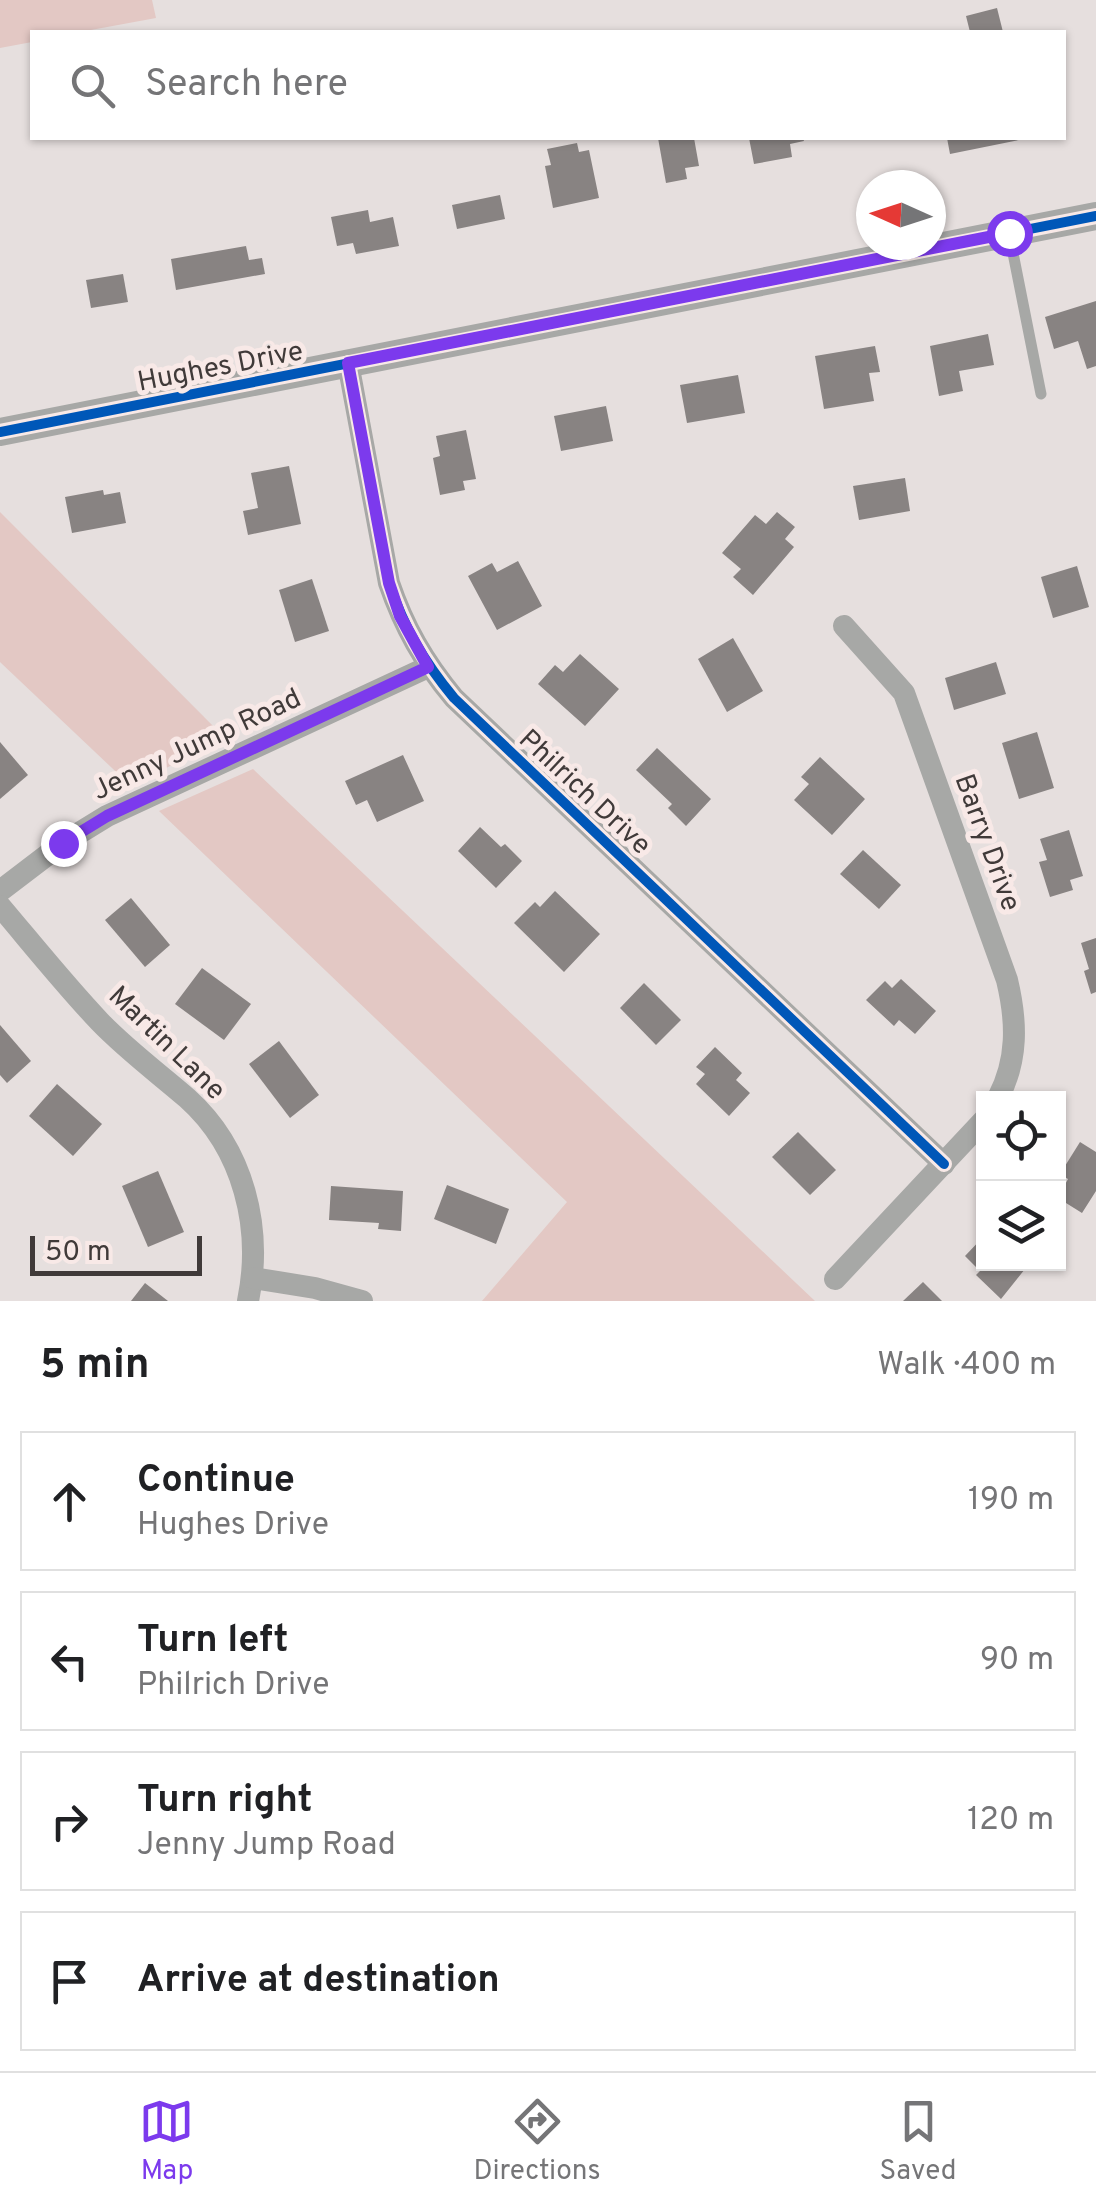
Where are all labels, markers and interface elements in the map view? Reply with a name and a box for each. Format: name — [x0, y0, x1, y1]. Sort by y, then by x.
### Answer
search box — [30, 30, 1066, 140]
icon: search — [65, 58, 120, 113]
text: Search here — [145, 61, 348, 110]
north arrow — [856, 170, 946, 260]
route start — [987, 211, 1033, 257]
street label: Hughes Drive — [135, 334, 306, 402]
street label: Jenny Jump Road — [87, 682, 307, 810]
street label: Philrich Drive — [510, 723, 658, 864]
street label: Barry Drive — [945, 770, 1028, 917]
route end — [41, 821, 87, 867]
street label: Martin Lane — [100, 979, 232, 1109]
map controls — [976, 1091, 1066, 1271]
button: locate — [976, 1091, 1066, 1181]
button: layers — [976, 1181, 1066, 1271]
scale bar — [30, 1231, 202, 1276]
text: 50 m — [45, 1235, 111, 1271]
text: 5 min — [40, 1340, 150, 1393]
text: Walk · 400 m — [877, 1346, 1056, 1386]
text: Continue — [137, 1457, 295, 1506]
icon: ahead — [42, 1474, 97, 1529]
text: 190 m — [968, 1481, 1054, 1521]
text: Hughes Drive — [137, 1506, 329, 1546]
text: Turn left — [137, 1617, 289, 1666]
icon: left — [42, 1634, 97, 1689]
text: 90 m — [980, 1641, 1054, 1681]
text: Philrich Drive — [137, 1666, 329, 1706]
text: Turn right — [137, 1777, 312, 1826]
icon: right — [42, 1794, 97, 1849]
text: 120 m — [967, 1801, 1054, 1841]
text: Jenny Jump Road — [137, 1826, 396, 1866]
icon: arrive — [42, 1954, 97, 2009]
text: Arrive at destination — [137, 1957, 500, 2006]
tab: Map — [139, 2094, 194, 2190]
tab: Directions — [473, 2094, 601, 2190]
tab: Saved — [880, 2094, 957, 2190]

